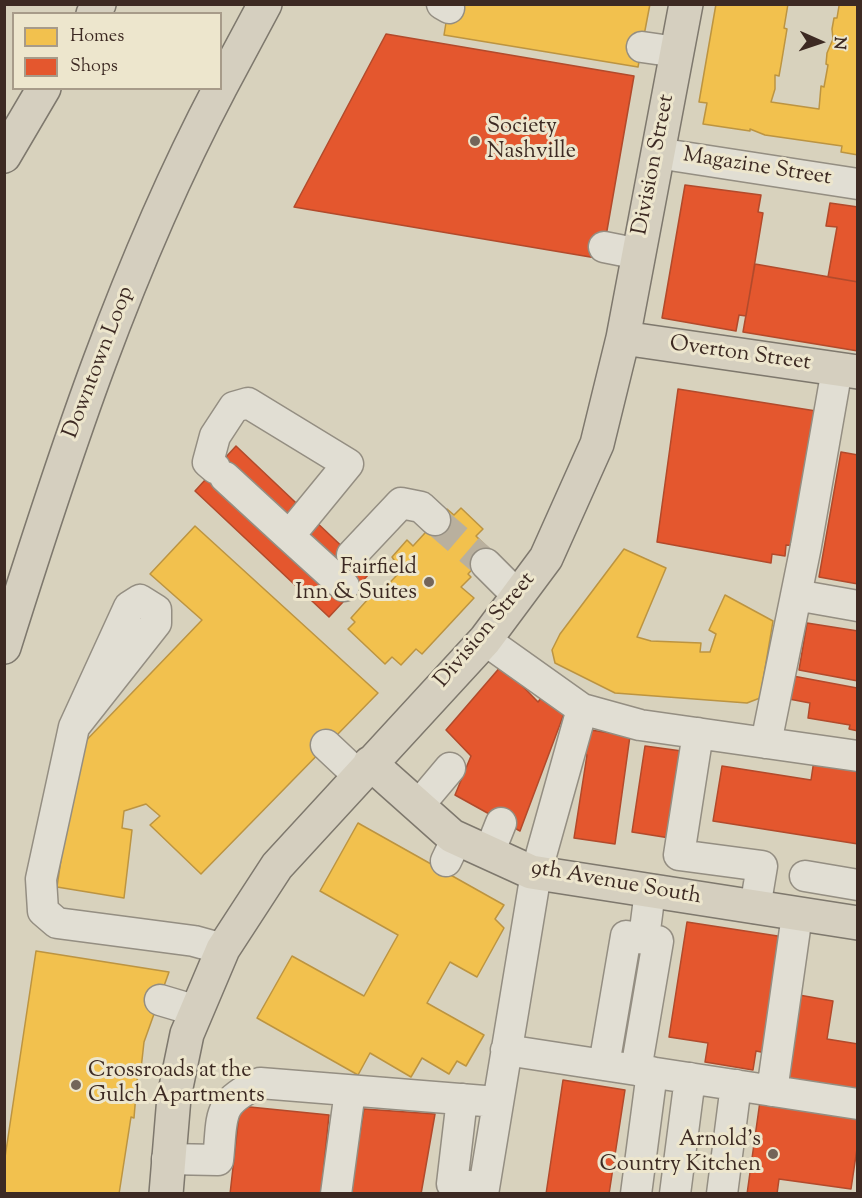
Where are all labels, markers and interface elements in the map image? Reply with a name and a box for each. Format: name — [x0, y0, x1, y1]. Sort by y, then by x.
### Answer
legend — [12, 12, 222, 90]
north arrow — [790, 12, 850, 72]
text: Homes — [70, 24, 124, 50]
text: N — [827, 36, 850, 50]
text: Shops — [70, 54, 118, 80]
street label: Division Street — [628, 92, 682, 238]
place label: Society Nashville — [487, 115, 576, 166]
marker: Society Nashville — [468, 134, 482, 148]
street label: Magazine Street — [681, 143, 833, 193]
street label: Downtown Loop — [59, 283, 141, 443]
street label: Overton Street — [668, 332, 812, 378]
place label: Fairfield Inn & Suites — [295, 556, 417, 608]
street label: Division Street — [430, 568, 542, 694]
marker: Fairfield Inn & Suites — [422, 575, 436, 589]
street label: 9th Avenue South — [529, 856, 703, 912]
place label: Crossroads at the Gulch Apartments — [88, 1059, 265, 1110]
marker: Crossroads at the Gulch Apartments — [69, 1078, 83, 1092]
place label: Arnold's Country Kitchen — [600, 1128, 761, 1180]
marker: Arnold's Country Kitchen — [766, 1147, 780, 1161]

